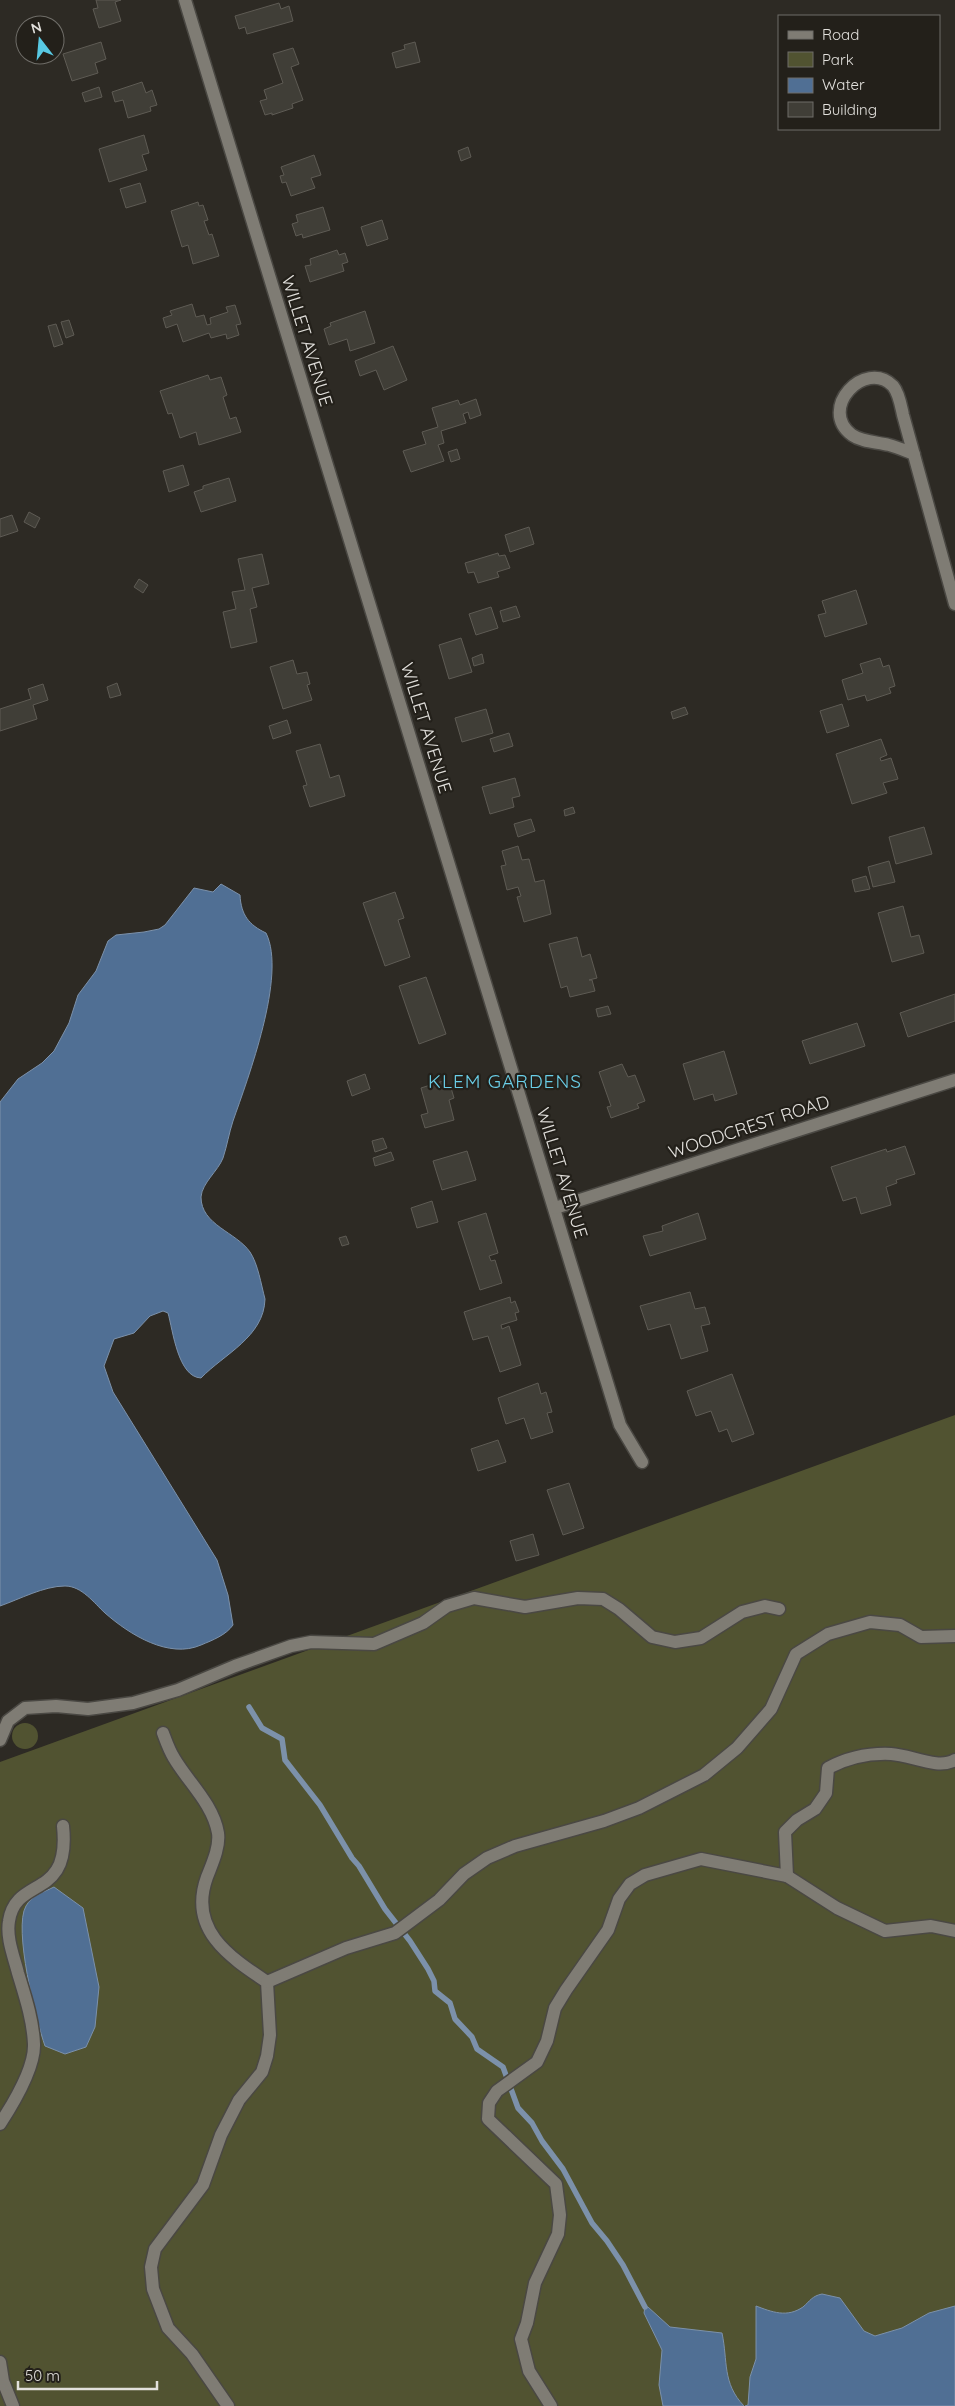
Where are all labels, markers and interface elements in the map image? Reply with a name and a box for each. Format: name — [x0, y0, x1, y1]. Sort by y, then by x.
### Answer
north arrow — [15, 15, 65, 65]
legend — [778, 15, 940, 130]
text: N — [29, 17, 44, 38]
text: Road — [822, 25, 859, 44]
text: Park — [822, 50, 854, 69]
text: Water — [822, 75, 865, 94]
text: Building — [822, 100, 877, 119]
street label: WILLET AVENUE — [277, 273, 338, 409]
street label: WILLET AVENUE — [396, 660, 457, 796]
district label: KLEM GARDENS — [428, 1069, 582, 1093]
street label: WOODCREST ROAD — [665, 1090, 832, 1163]
street label: WILLET AVENUE — [532, 1105, 593, 1241]
scale bar — [18, 2358, 156, 2390]
text: 50 m — [25, 2366, 60, 2385]

